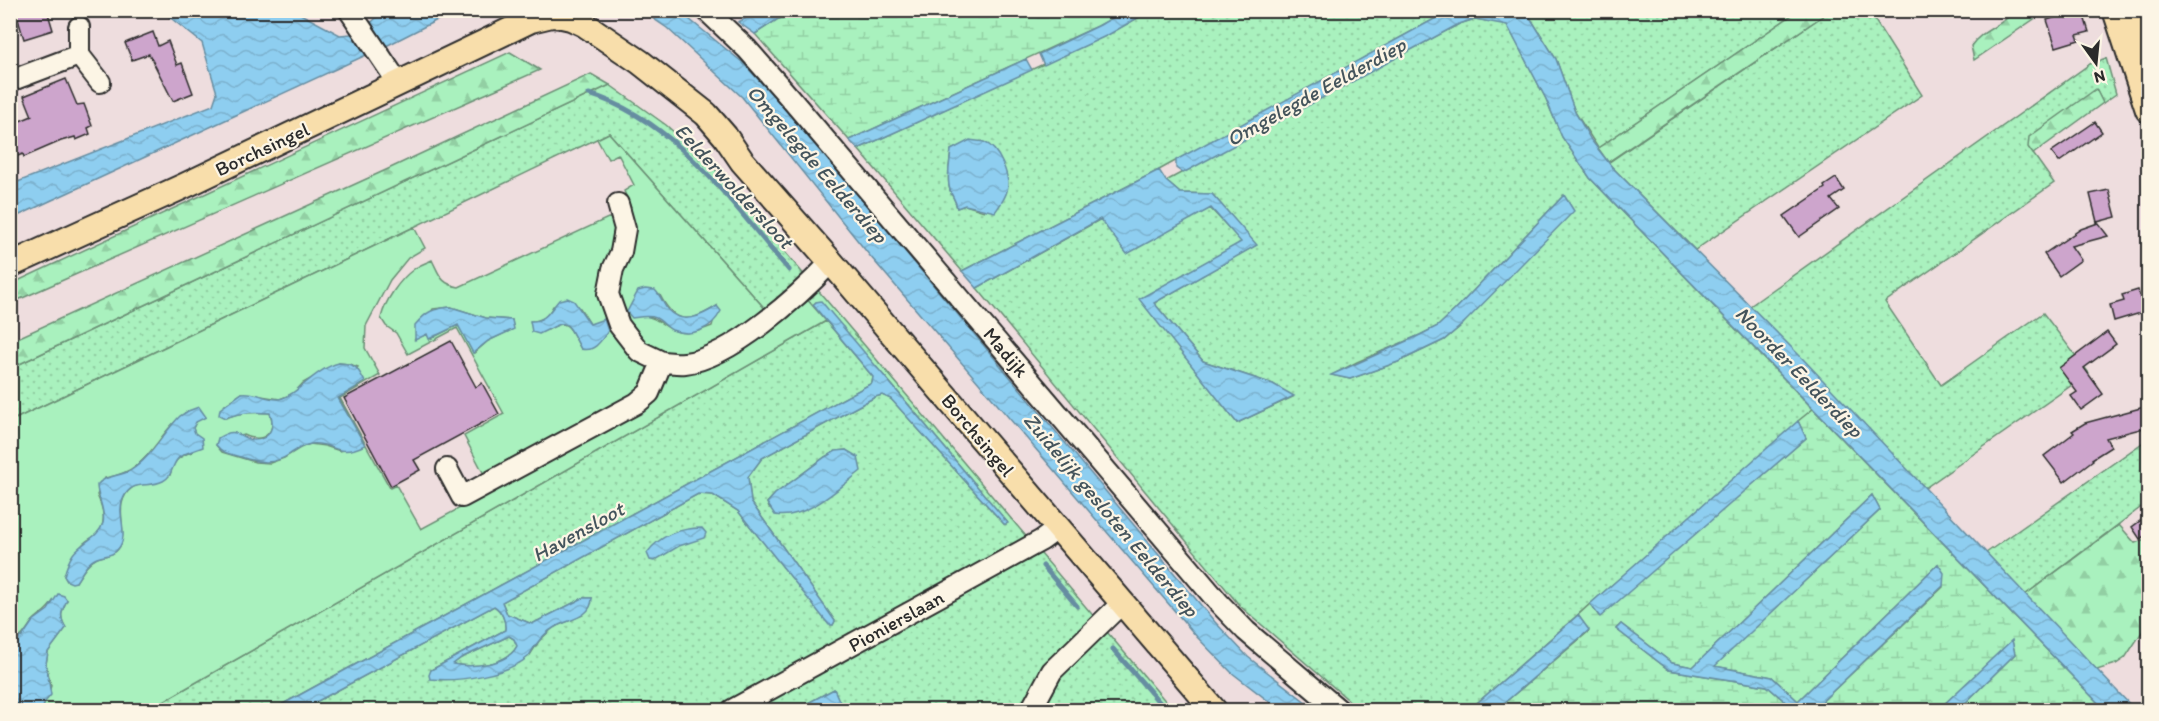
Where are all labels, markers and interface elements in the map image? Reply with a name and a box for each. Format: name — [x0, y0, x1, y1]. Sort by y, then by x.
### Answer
water label: Omgelegde Eelderdiep — [1222, 31, 1411, 151]
north arrow — [2066, 33, 2126, 93]
text: N — [2092, 66, 2107, 88]
water label: Omgelegde Eelderdiep — [742, 80, 893, 248]
street label: Borchsingel — [211, 117, 313, 181]
water label: Eelderwoldersloot — [670, 118, 800, 255]
water label: Noorder Eelderdiep — [1730, 301, 1869, 444]
street label: Madijk — [978, 322, 1034, 382]
street label: Borchsingel — [936, 389, 1020, 482]
water label: Zuidelijk gesloten Eelderdiep — [1019, 408, 1205, 623]
water label: Havensloot — [528, 495, 630, 567]
street label: Pionierslaan — [844, 585, 948, 657]

